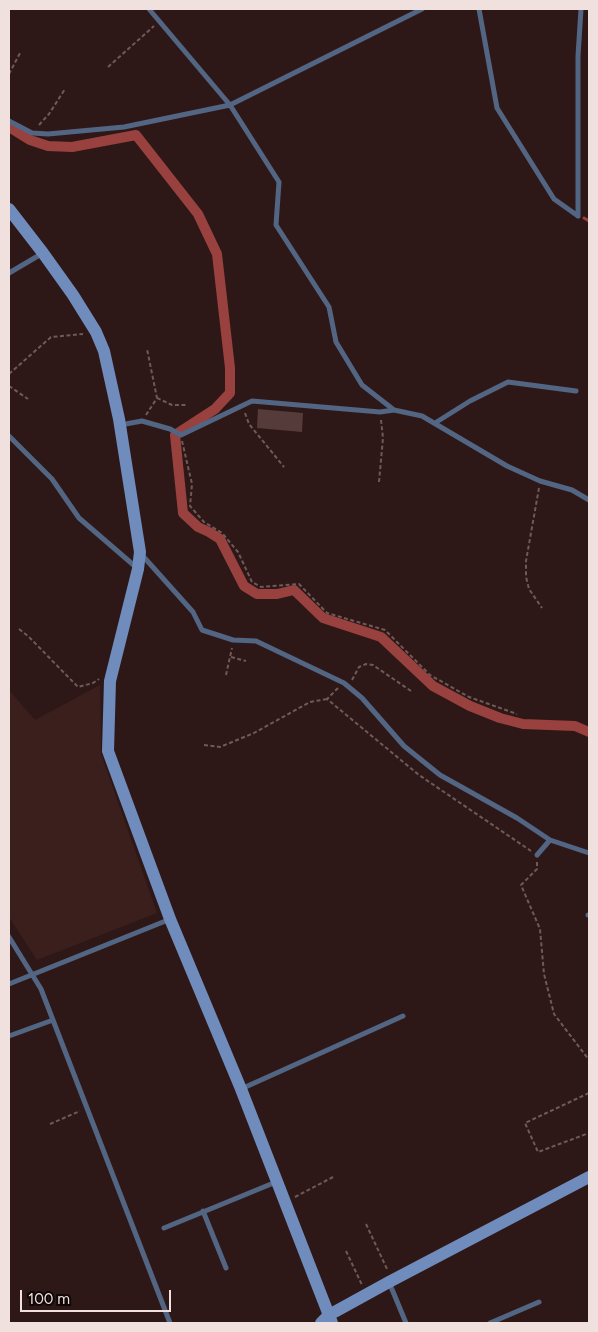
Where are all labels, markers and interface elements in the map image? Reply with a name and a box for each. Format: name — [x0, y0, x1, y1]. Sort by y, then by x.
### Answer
scale bar — [22, 1280, 174, 1312]
text: 100 m — [28, 1290, 70, 1308]

